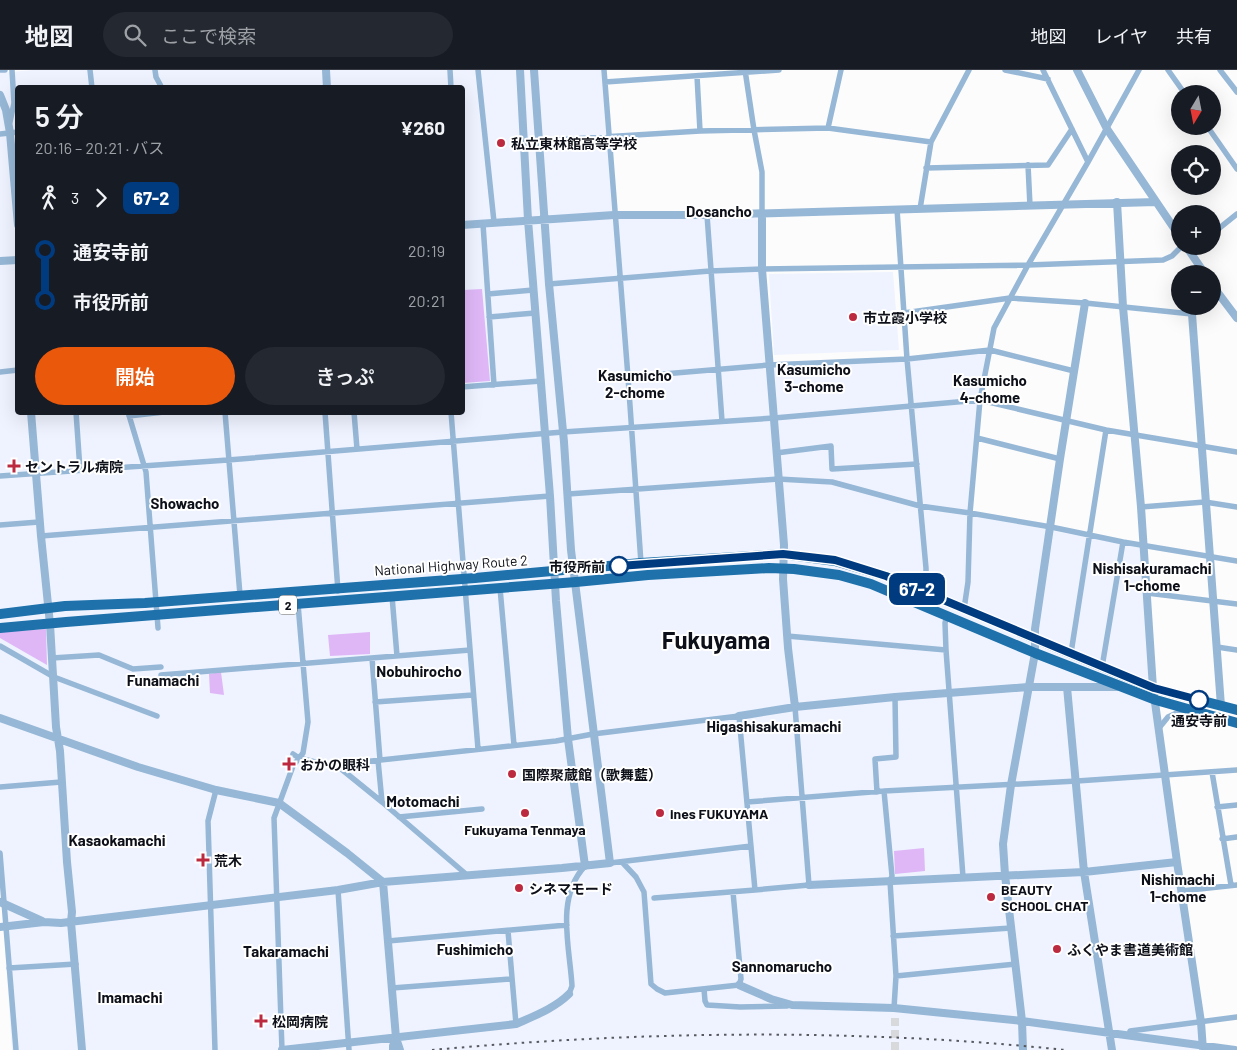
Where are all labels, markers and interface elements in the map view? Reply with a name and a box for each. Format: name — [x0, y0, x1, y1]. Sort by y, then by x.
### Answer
search box — [103, 12, 453, 57]
text: 地図 — [25, 21, 73, 50]
icon: search — [121, 21, 149, 49]
text: ここで検索 — [161, 24, 256, 47]
text: 地図 — [1031, 25, 1067, 47]
text: レイヤ — [1095, 25, 1148, 47]
text: 共有 — [1176, 25, 1212, 47]
north arrow — [1171, 85, 1221, 135]
map controls — [1171, 85, 1221, 315]
text: 5 分 — [35, 99, 83, 133]
text: ¥260 — [400, 116, 445, 139]
place label: 私立東林館高等学校 — [511, 135, 637, 152]
marker: 私立東林館高等学校 — [495, 137, 507, 149]
text: 20:16 – 20:21 · バス — [35, 138, 164, 157]
button: locate — [1171, 145, 1221, 195]
icon: walk — [35, 184, 63, 212]
icon: forward — [87, 184, 115, 212]
text: 67-2 — [133, 187, 169, 209]
text: 3 — [71, 188, 79, 207]
district label: Dosancho — [686, 202, 752, 220]
button: + — [1171, 205, 1221, 255]
text: 通安寺前 — [73, 240, 149, 263]
text: 20:19 — [408, 241, 445, 260]
button: − — [1171, 265, 1221, 315]
text: 市役所前 — [73, 290, 149, 313]
text: 20:21 — [408, 291, 445, 310]
place label: 市立霞小学校 — [863, 309, 947, 326]
marker: 市立霞小学校 — [847, 311, 859, 323]
button: 開始 — [35, 347, 235, 405]
button: きっぷ — [245, 347, 445, 405]
district label: Kasumicho 3-chome — [777, 360, 851, 395]
district label: Kasumicho 2-chome — [598, 366, 672, 401]
district label: Kasumicho 4-chome — [953, 371, 1027, 406]
place label: セントラル病院 — [25, 458, 123, 475]
marker: セントラル病院 — [7, 459, 21, 473]
district label: Showacho — [151, 494, 219, 512]
street label: National Highway Route 2 — [374, 551, 528, 579]
marker: 市役所前 — [609, 556, 629, 576]
place label: 市役所前 — [549, 558, 605, 575]
district label: Nishisakuramachi 1-chome — [1092, 559, 1212, 594]
line badge: 67-2 — [882, 573, 952, 605]
text: 67-2 — [899, 578, 935, 600]
road number: 2 — [279, 596, 297, 614]
district label: Fukuyama — [662, 625, 770, 654]
district label: Nobuhirocho — [376, 662, 462, 680]
district label: Funamachi — [127, 671, 200, 689]
marker: 通安寺前 — [1189, 690, 1209, 710]
place label: 通安寺前 — [1171, 712, 1227, 729]
district label: Higashisakuramachi — [707, 717, 842, 735]
place label: おかの眼科 — [300, 756, 370, 773]
marker: おかの眼科 — [282, 757, 296, 771]
place label: 国際聚蔵館（歌舞藍） — [522, 766, 662, 783]
marker: 国際聚蔵館（歌舞藍） — [506, 768, 518, 780]
district label: Motomachi — [386, 792, 460, 810]
place label: ines FUKUYAMA — [670, 805, 769, 822]
marker: Fukuyama Tenmaya — [519, 807, 531, 819]
marker: ines FUKUYAMA — [654, 807, 666, 819]
place label: Fukuyama Tenmaya — [464, 821, 586, 838]
district label: Kasaokamachi — [68, 831, 166, 849]
place label: 荒木 — [214, 852, 242, 869]
marker: 荒木 — [196, 853, 210, 867]
district label: Nishimachi 1-chome — [1141, 870, 1215, 905]
place label: シネマモード — [529, 880, 613, 897]
place label: BEAUTY SCHOOL CHAT — [1001, 881, 1089, 914]
marker: シネマモード — [513, 882, 525, 894]
marker: BEAUTY SCHOOL CHAT — [985, 891, 997, 903]
district label: Fushimicho — [437, 940, 513, 958]
place label: ふくやま書道美術館 — [1067, 941, 1193, 958]
district label: Takaramachi — [243, 942, 329, 960]
marker: ふくやま書道美術館 — [1051, 943, 1063, 955]
district label: Sannomarucho — [732, 957, 832, 975]
district label: Imamachi — [98, 988, 163, 1006]
place label: 松岡病院 — [272, 1013, 328, 1030]
marker: 松岡病院 — [254, 1014, 268, 1028]

